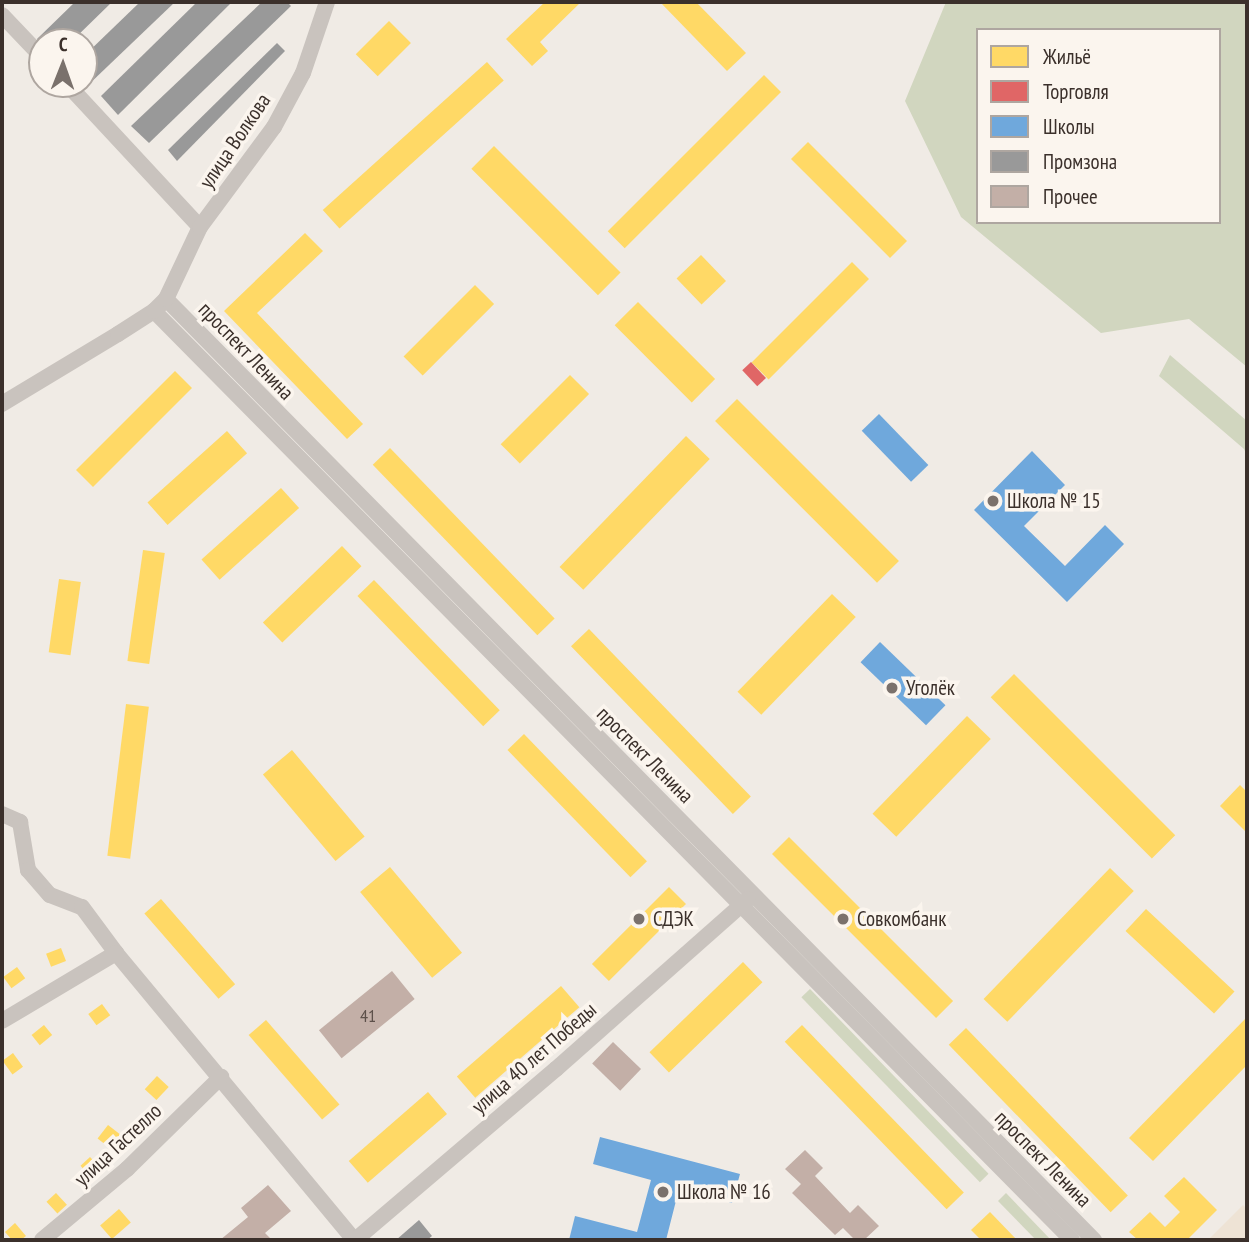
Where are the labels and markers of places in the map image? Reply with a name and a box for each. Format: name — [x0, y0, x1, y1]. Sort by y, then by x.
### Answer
place label: Школа № 15 — [1007, 488, 1101, 514]
marker: Школа № 15 — [985, 493, 1001, 509]
place label: Уголёк — [906, 675, 955, 701]
marker: Уголёк — [884, 680, 900, 696]
place label: СДЭК — [653, 906, 694, 932]
place label: Совкомбанк — [857, 906, 946, 932]
marker: СДЭК — [631, 911, 647, 927]
marker: Совкомбанк — [835, 911, 851, 927]
place label: Школа № 16 — [677, 1179, 771, 1205]
marker: Школа № 16 — [655, 1184, 671, 1200]

